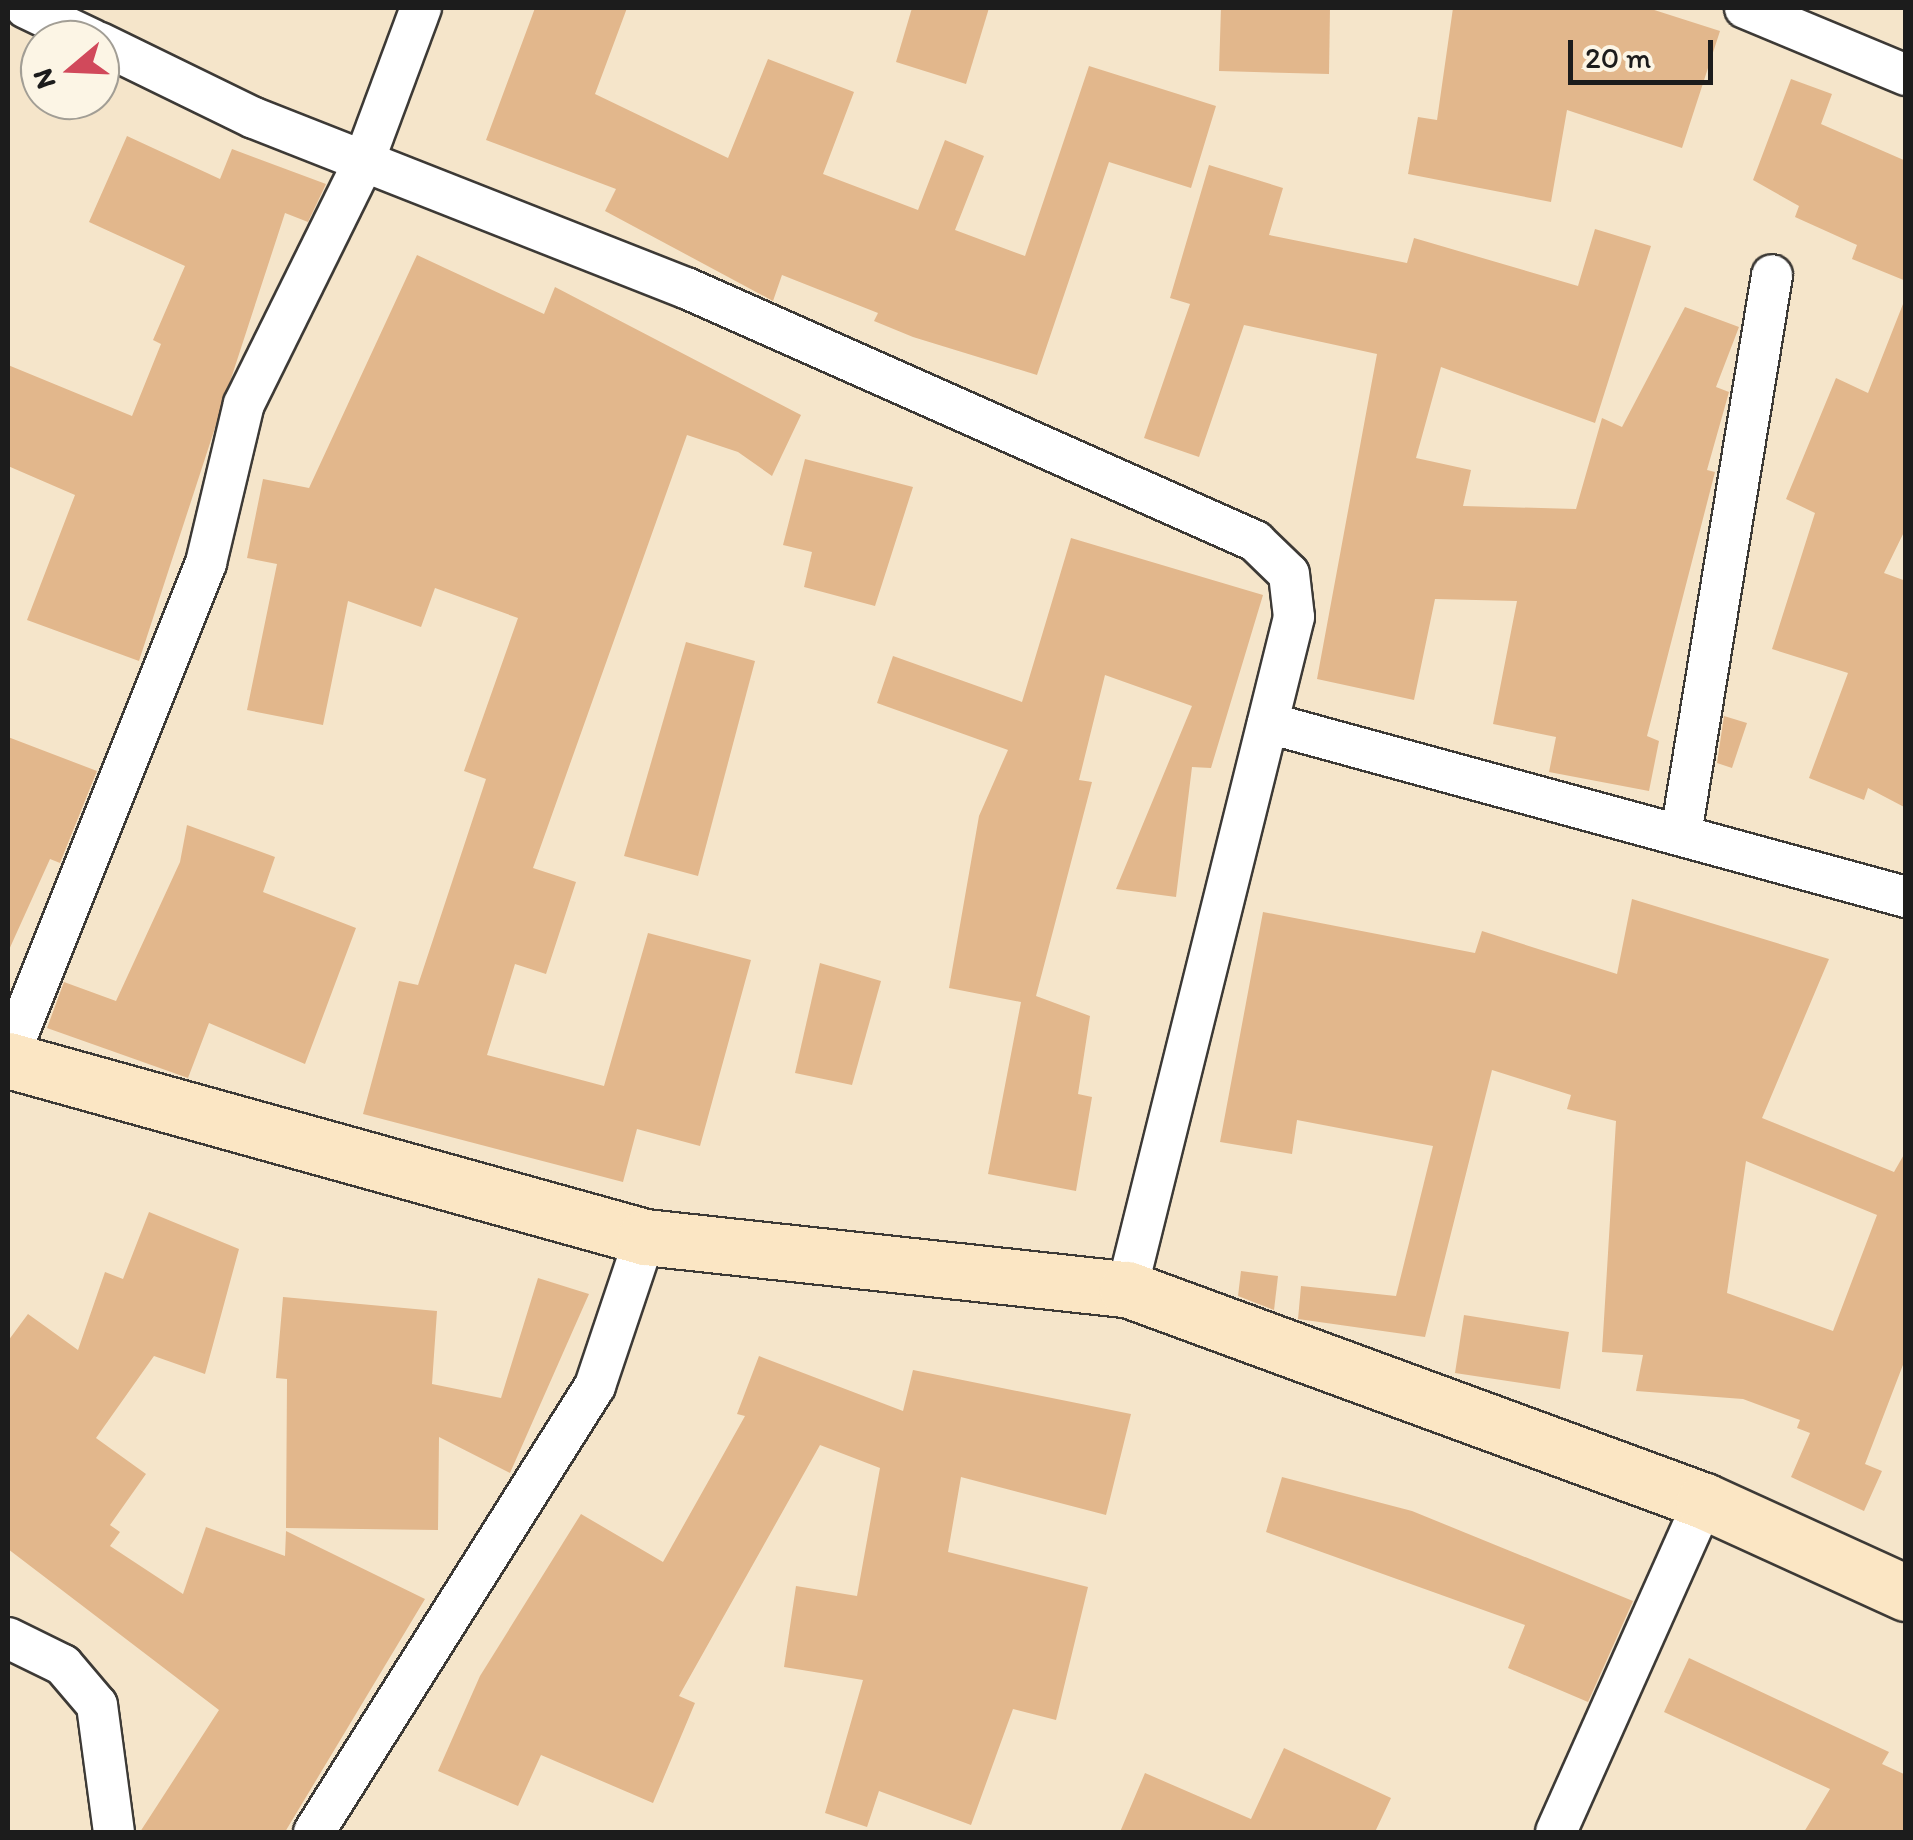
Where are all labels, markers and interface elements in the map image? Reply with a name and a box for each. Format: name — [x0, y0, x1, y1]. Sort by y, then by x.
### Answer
north arrow — [20, 20, 120, 120]
scale bar — [1573, 20, 1718, 82]
text: 20 m — [1585, 39, 1651, 76]
text: N — [24, 65, 63, 94]

